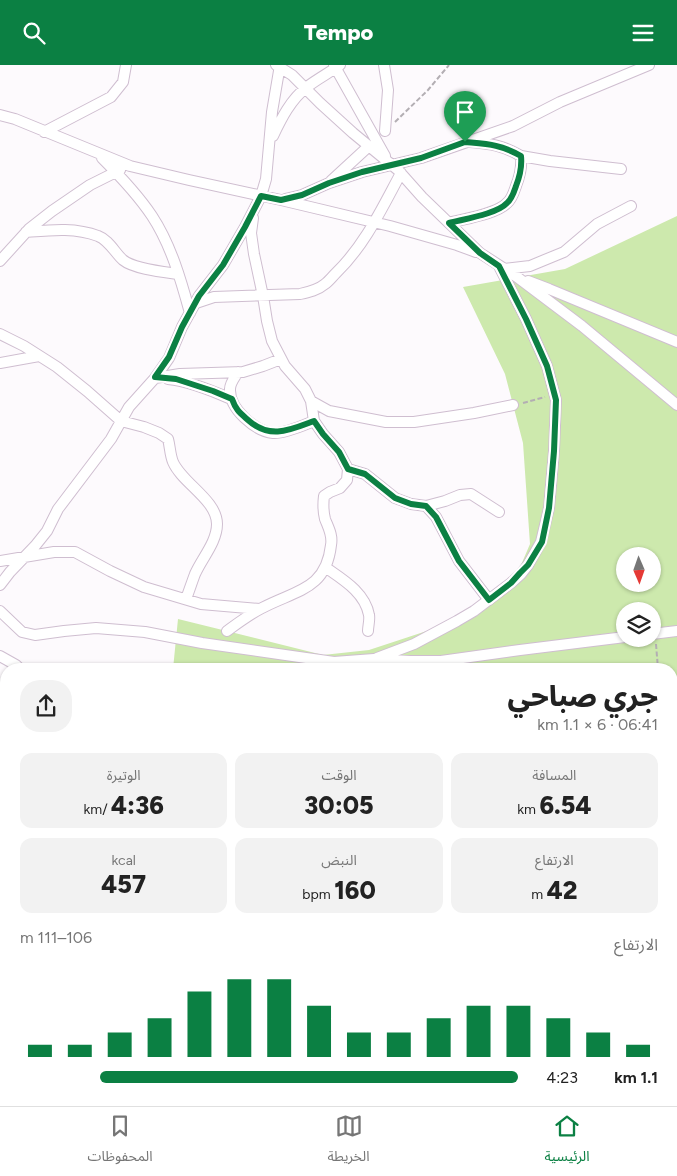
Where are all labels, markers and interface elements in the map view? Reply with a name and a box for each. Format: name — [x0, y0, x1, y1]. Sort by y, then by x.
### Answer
icon: search — [20, 19, 48, 47]
text: Tempo — [304, 19, 373, 46]
icon: menu — [629, 19, 657, 47]
pin — [444, 91, 486, 142]
icon: arrive — [451, 98, 479, 126]
north arrow — [616, 547, 661, 593]
map controls — [616, 547, 661, 647]
button: layers — [616, 602, 661, 647]
text: جري صباحي — [507, 679, 658, 713]
button: share — [20, 680, 72, 732]
text: 06:41 · 6 × 1.1 km — [537, 715, 658, 734]
text: الوتيرة — [107, 767, 141, 784]
text: الوقت — [321, 767, 357, 784]
text: المسافة — [532, 767, 576, 784]
text: 4:36 — [111, 790, 164, 820]
text: 30:05 — [304, 790, 374, 820]
text: 6.54 — [539, 790, 591, 820]
text: /km — [83, 801, 111, 818]
text: km — [517, 801, 539, 818]
text: kcal — [111, 852, 136, 869]
text: النبض — [321, 852, 357, 869]
text: الارتفاع — [535, 852, 574, 869]
text: 457 — [101, 869, 146, 899]
text: 160 — [334, 875, 376, 905]
text: 42 — [547, 875, 577, 905]
text: bpm — [302, 886, 334, 903]
text: m — [531, 886, 547, 903]
text: 106–111 m — [20, 928, 92, 947]
text: الارتفاع — [614, 935, 658, 954]
text: 4:23 — [546, 1068, 578, 1087]
text: 1.1 km — [614, 1068, 658, 1087]
tab: المحفوظات — [88, 1112, 153, 1171]
tab: الخريطة — [328, 1112, 369, 1171]
tab: الرئيسية — [544, 1112, 590, 1171]

